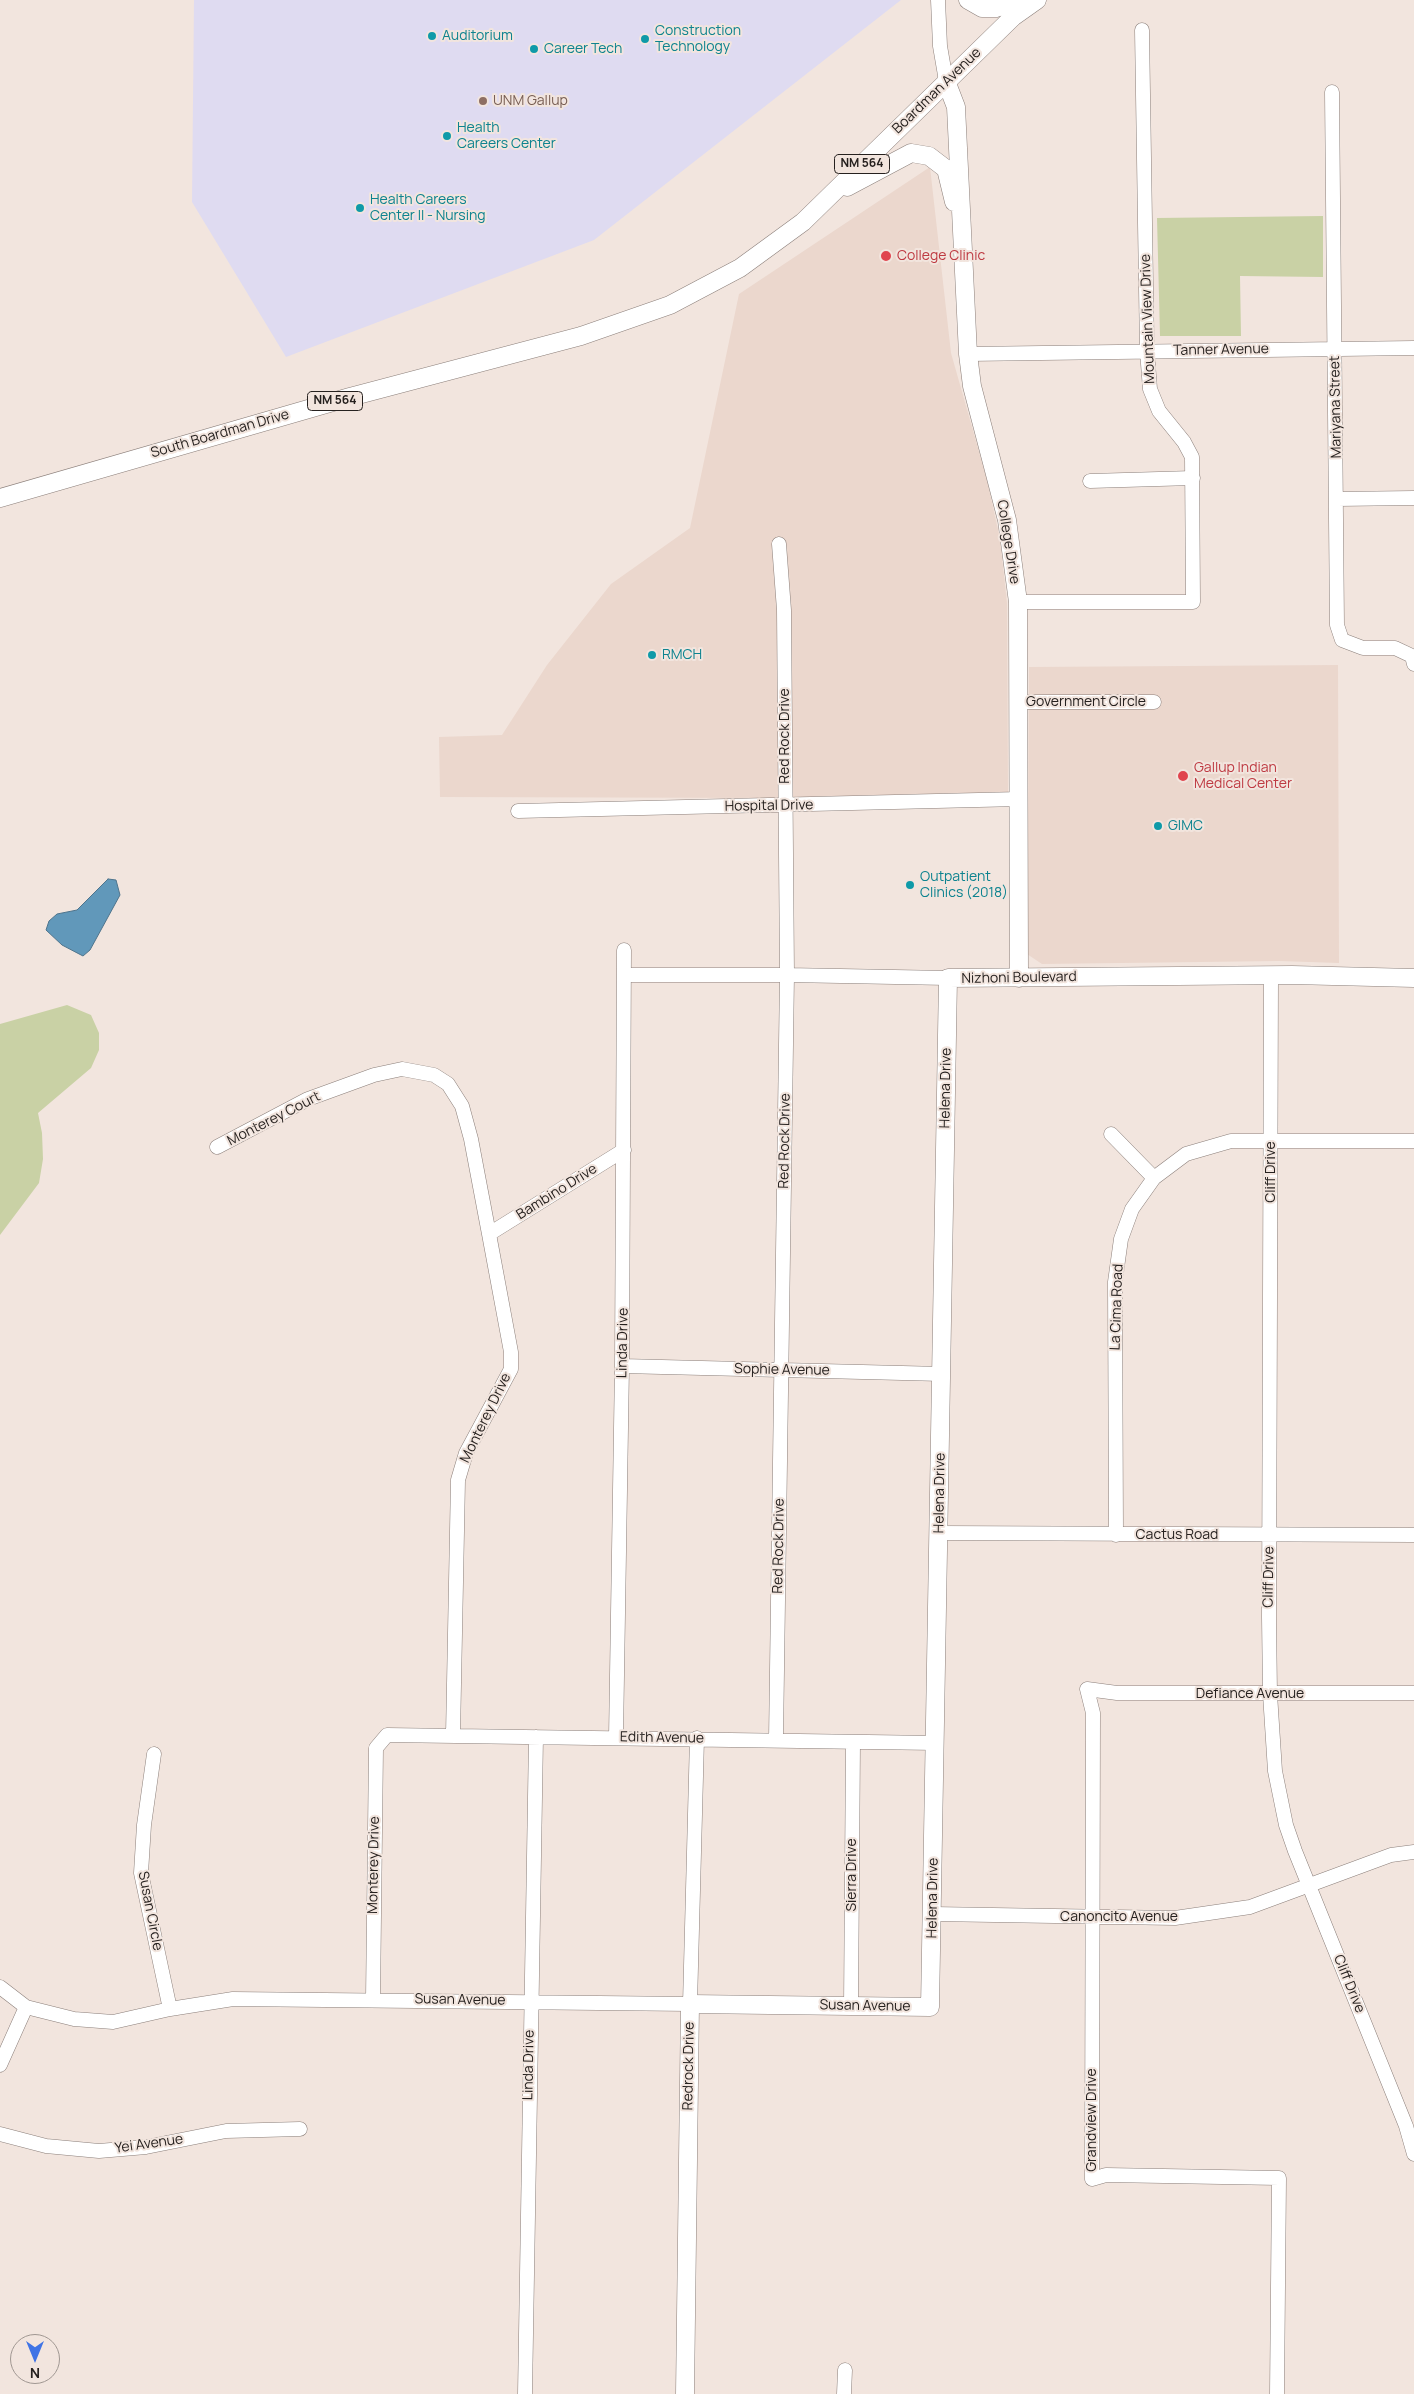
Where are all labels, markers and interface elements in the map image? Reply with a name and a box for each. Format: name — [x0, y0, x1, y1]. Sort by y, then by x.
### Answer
place label: Construction Technology — [655, 23, 741, 56]
place label: Auditorium — [442, 28, 513, 44]
marker: Auditorium — [426, 30, 438, 42]
marker: Construction Technology — [639, 33, 651, 45]
place label: Career Tech — [544, 41, 622, 57]
marker: Career Tech — [528, 43, 540, 55]
street label: Boardman Avenue — [889, 44, 985, 138]
place label: UNM Gallup — [493, 93, 568, 109]
marker: UNM Gallup — [477, 95, 489, 107]
place label: Health Careers Center — [457, 120, 556, 152]
marker: Health Careers Center — [441, 130, 453, 142]
road number: NM 564 — [834, 154, 890, 173]
place label: Health Careers Center II - Nursing — [370, 192, 486, 224]
marker: Health Careers Center II - Nursing — [354, 202, 366, 214]
place label: College Clinic — [897, 248, 985, 264]
marker: College Clinic — [879, 249, 893, 263]
street label: Mountain View Drive — [1137, 254, 1159, 384]
street label: Tanner Avenue — [1173, 341, 1269, 359]
street label: Mariyana Street — [1327, 355, 1345, 459]
road number: NM 564 — [308, 392, 362, 411]
street label: South Boardman Drive — [149, 406, 291, 462]
street label: College Drive — [993, 499, 1023, 585]
place label: RMCH — [662, 647, 702, 663]
marker: RMCH — [646, 649, 658, 661]
street label: Red Rock Drive — [777, 688, 793, 784]
street label: Government Circle — [1026, 694, 1146, 710]
place label: Gallup Indian Medical Center — [1194, 760, 1292, 792]
marker: Gallup Indian Medical Center — [1176, 769, 1190, 783]
street label: Hospital Drive — [724, 797, 814, 815]
place label: GIMC — [1168, 818, 1203, 834]
marker: GIMC — [1152, 820, 1164, 832]
place label: Outpatient Clinics (2018) — [920, 869, 1008, 902]
marker: Outpatient Clinics (2018) — [904, 879, 916, 891]
street label: Nizhoni Boulevard — [961, 969, 1077, 987]
street label: Helena Drive — [937, 1048, 955, 1128]
street label: Monterey Court — [225, 1088, 323, 1150]
street label: Red Rock Drive — [776, 1093, 794, 1189]
street label: Cliff Drive — [1263, 1141, 1279, 1203]
street label: Bambino Drive — [514, 1161, 600, 1223]
street label: La Cima Road — [1107, 1263, 1127, 1351]
street label: Linda Drive — [614, 1308, 632, 1378]
street label: Sophie Avenue — [734, 1361, 830, 1379]
street label: Monterey Drive — [457, 1370, 515, 1466]
street label: Helena Drive — [931, 1453, 949, 1533]
street label: Red Rock Drive — [770, 1498, 788, 1594]
street label: Cactus Road — [1136, 1527, 1218, 1543]
street label: Cliff Drive — [1260, 1546, 1278, 1608]
street label: Defiance Avenue — [1196, 1686, 1304, 1702]
street label: Edith Avenue — [620, 1729, 704, 1747]
street label: Monterey Drive — [365, 1816, 383, 1914]
street label: Sierra Drive — [844, 1838, 860, 1912]
street label: Helena Drive — [924, 1858, 942, 1938]
street label: Susan Circle — [134, 1870, 166, 1952]
street label: Canoncito Avenue — [1060, 1909, 1178, 1925]
street label: Cliff Drive — [1330, 1952, 1368, 2016]
street label: Susan Avenue — [414, 1991, 506, 2009]
street label: Susan Avenue — [819, 1997, 911, 2015]
street label: Redrock Drive — [680, 2022, 698, 2110]
street label: Linda Drive — [520, 2030, 538, 2100]
street label: Grandview Drive — [1084, 2068, 1100, 2172]
street label: Yei Avenue — [114, 2131, 184, 2157]
north arrow — [10, 2334, 60, 2384]
text: N — [30, 2364, 40, 2383]

